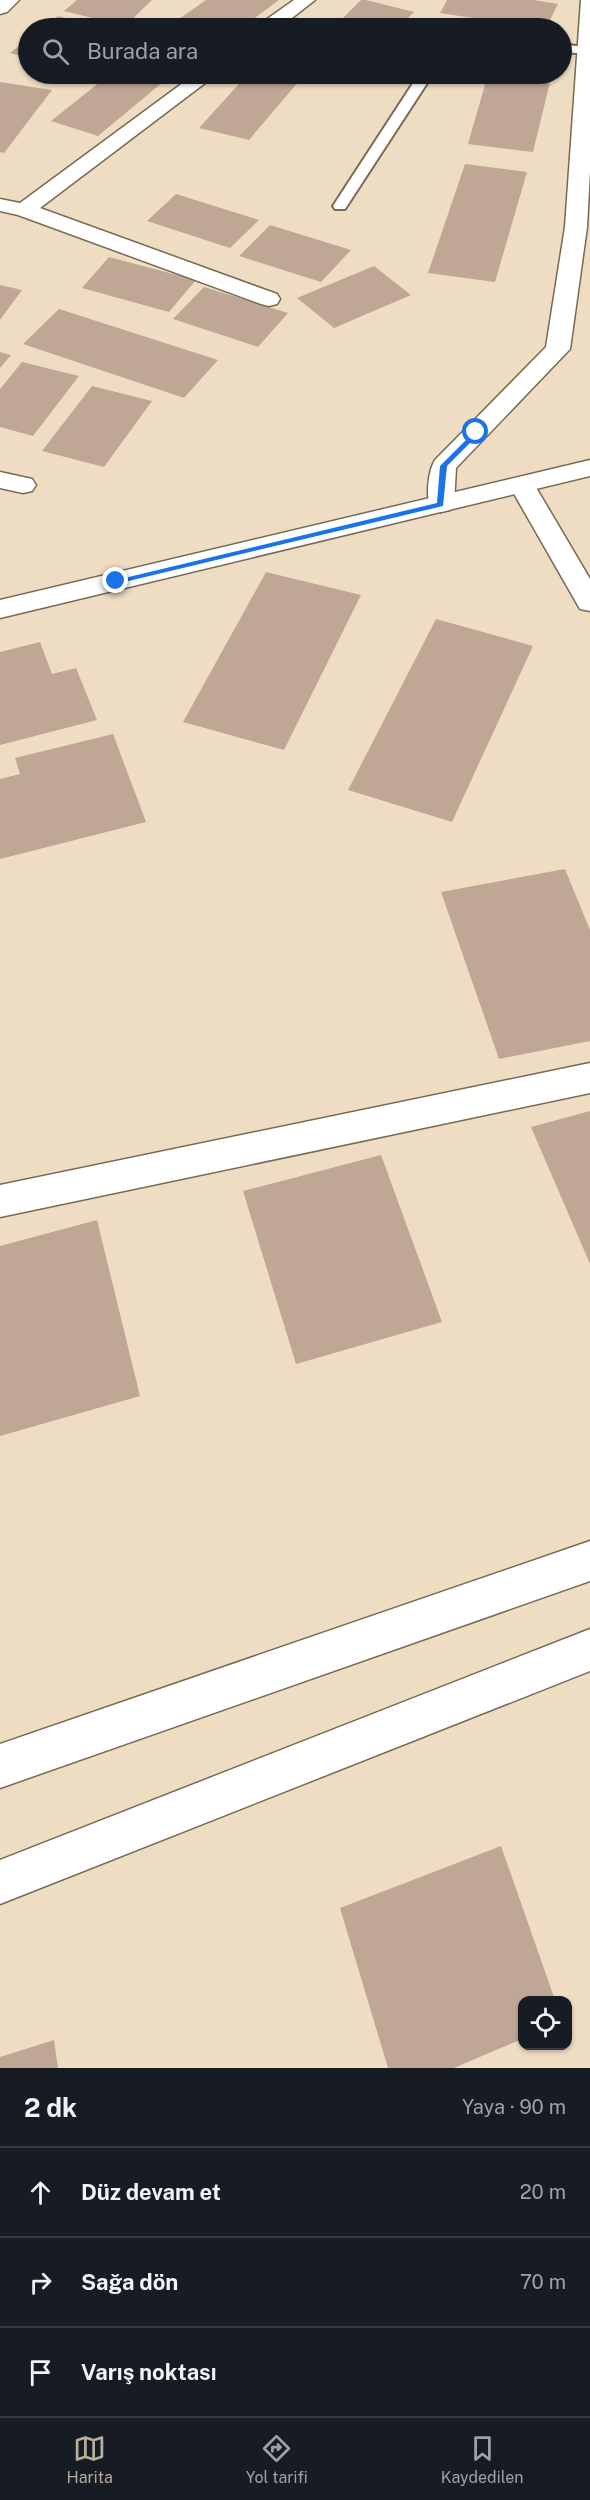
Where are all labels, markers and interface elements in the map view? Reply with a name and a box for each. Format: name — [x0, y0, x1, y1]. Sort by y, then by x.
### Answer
search box — [18, 18, 572, 84]
icon: search — [39, 35, 72, 68]
text: Burada ara — [87, 38, 198, 64]
route start — [462, 418, 488, 444]
route end — [102, 567, 128, 593]
map controls — [518, 1996, 572, 2050]
button: locate — [518, 1996, 572, 2050]
text: 2 dk — [24, 2092, 77, 2123]
text: Yaya · 90 m — [462, 2095, 566, 2119]
icon: ahead — [24, 2176, 57, 2209]
text: Düz devam et — [81, 2179, 221, 2205]
text: 20 m — [520, 2180, 566, 2204]
icon: right — [24, 2266, 57, 2299]
text: Sağa dön — [81, 2269, 178, 2295]
text: 70 m — [520, 2270, 566, 2294]
icon: arrive — [24, 2356, 57, 2389]
text: Varış noktası — [81, 2359, 216, 2385]
tab: Harita — [67, 2432, 113, 2487]
tab: Yol tarifi — [246, 2432, 308, 2487]
tab: Kaydedilen — [441, 2432, 523, 2487]

